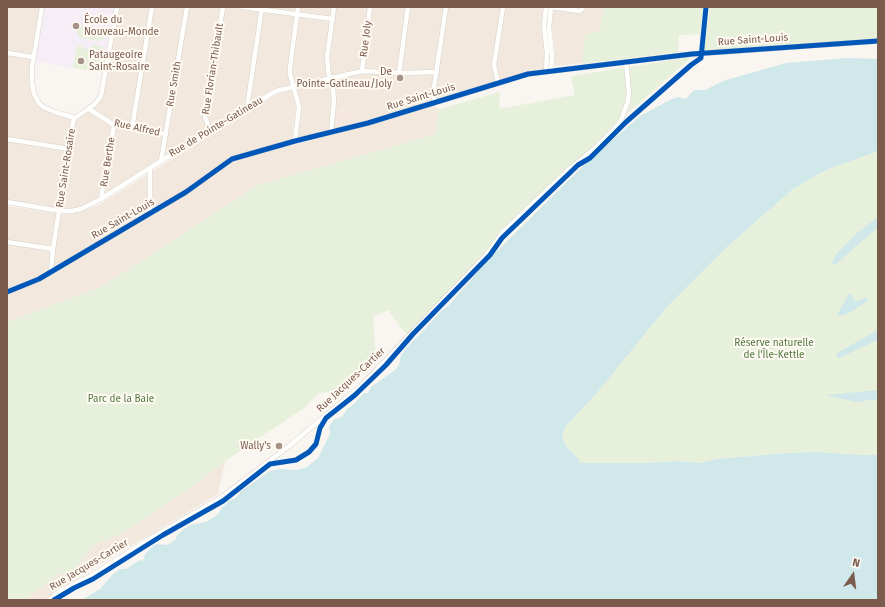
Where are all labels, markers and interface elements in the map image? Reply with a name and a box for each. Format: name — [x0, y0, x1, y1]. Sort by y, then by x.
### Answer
place label: École du Nouveau-Monde — [84, 14, 159, 38]
street label: Rue Joly — [358, 20, 374, 58]
marker: École du Nouveau-Monde — [71, 21, 81, 31]
street label: Rue Florian-Thibault — [200, 22, 226, 116]
street label: Rue Saint-Louis — [717, 32, 789, 48]
place label: Pataugeoire Saint-Rosaire — [89, 49, 149, 72]
marker: Pataugeoire Saint-Rosaire — [76, 56, 86, 66]
street label: Rue Smith — [164, 60, 184, 108]
place label: De Pointe-Gatineau/Joly — [297, 66, 392, 90]
marker: De Pointe-Gatineau/Joly — [395, 73, 405, 83]
street label: Rue Saint-Louis — [385, 81, 457, 113]
street label: Rue de Pointe-Gatineau — [167, 94, 265, 160]
street label: Rue Alfred — [113, 117, 161, 139]
street label: Rue Saint-Rosaire — [54, 127, 78, 209]
street label: Rue Berthe — [98, 136, 118, 188]
street label: Rue Saint-Louis — [89, 196, 157, 242]
park label: Réserve naturelle de l'Île-Kettle — [734, 337, 814, 360]
street label: Rue Jacques-Cartier — [314, 345, 388, 415]
park label: Parc de la Baie — [88, 393, 154, 405]
place label: Wally's — [240, 440, 271, 452]
marker: Wally's — [274, 441, 284, 451]
street label: Rue Jacques-Cartier — [48, 537, 130, 593]
north arrow — [833, 555, 873, 595]
text: N — [851, 556, 861, 570]

